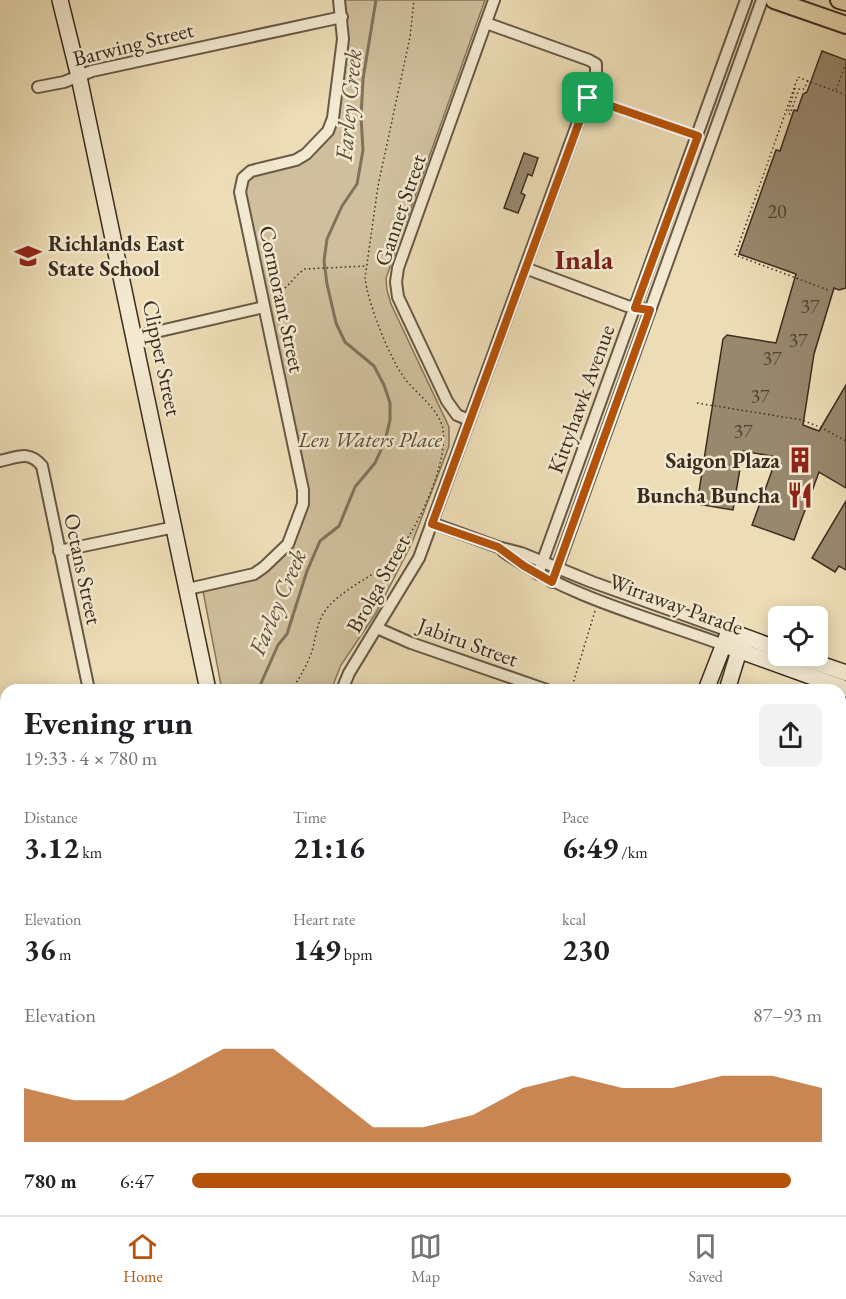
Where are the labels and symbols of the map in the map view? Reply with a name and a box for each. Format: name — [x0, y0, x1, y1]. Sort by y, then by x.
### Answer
street label: Barwing Street — [70, 15, 196, 73]
water label: Farley Creek — [328, 48, 368, 163]
pin — [562, 72, 613, 123]
street label: Gannet Street — [367, 150, 433, 270]
house number: 20 — [767, 198, 787, 224]
street label: Cormorant Street — [252, 223, 312, 375]
place label: Richlands East State School — [48, 229, 185, 283]
school or university icon: Richlands East State School — [13, 241, 43, 271]
district label: Inala — [555, 241, 614, 277]
house number: 37 — [800, 293, 820, 319]
street label: Clipper Street — [136, 297, 188, 419]
street label: Kittyhawk Avenue — [541, 320, 622, 477]
house number: 37 — [788, 327, 808, 353]
house number: 37 — [762, 345, 782, 371]
house number: 37 — [750, 383, 770, 409]
house number: 37 — [733, 418, 753, 444]
park label: Len Waters Place — [297, 425, 442, 454]
building icon: Saigon Plaza — [785, 445, 815, 475]
place label: Saigon Plaza — [665, 446, 780, 475]
restaurant icon: Buncha Buncha — [785, 480, 815, 510]
place label: Buncha Buncha — [637, 481, 780, 510]
street label: Octans Street — [57, 511, 109, 627]
street label: Brolga Street — [339, 530, 417, 638]
water label: Farley Creek — [240, 544, 313, 661]
street label: Wirraway Parade — [605, 566, 748, 642]
street label: Jabiru Street — [412, 610, 522, 674]

